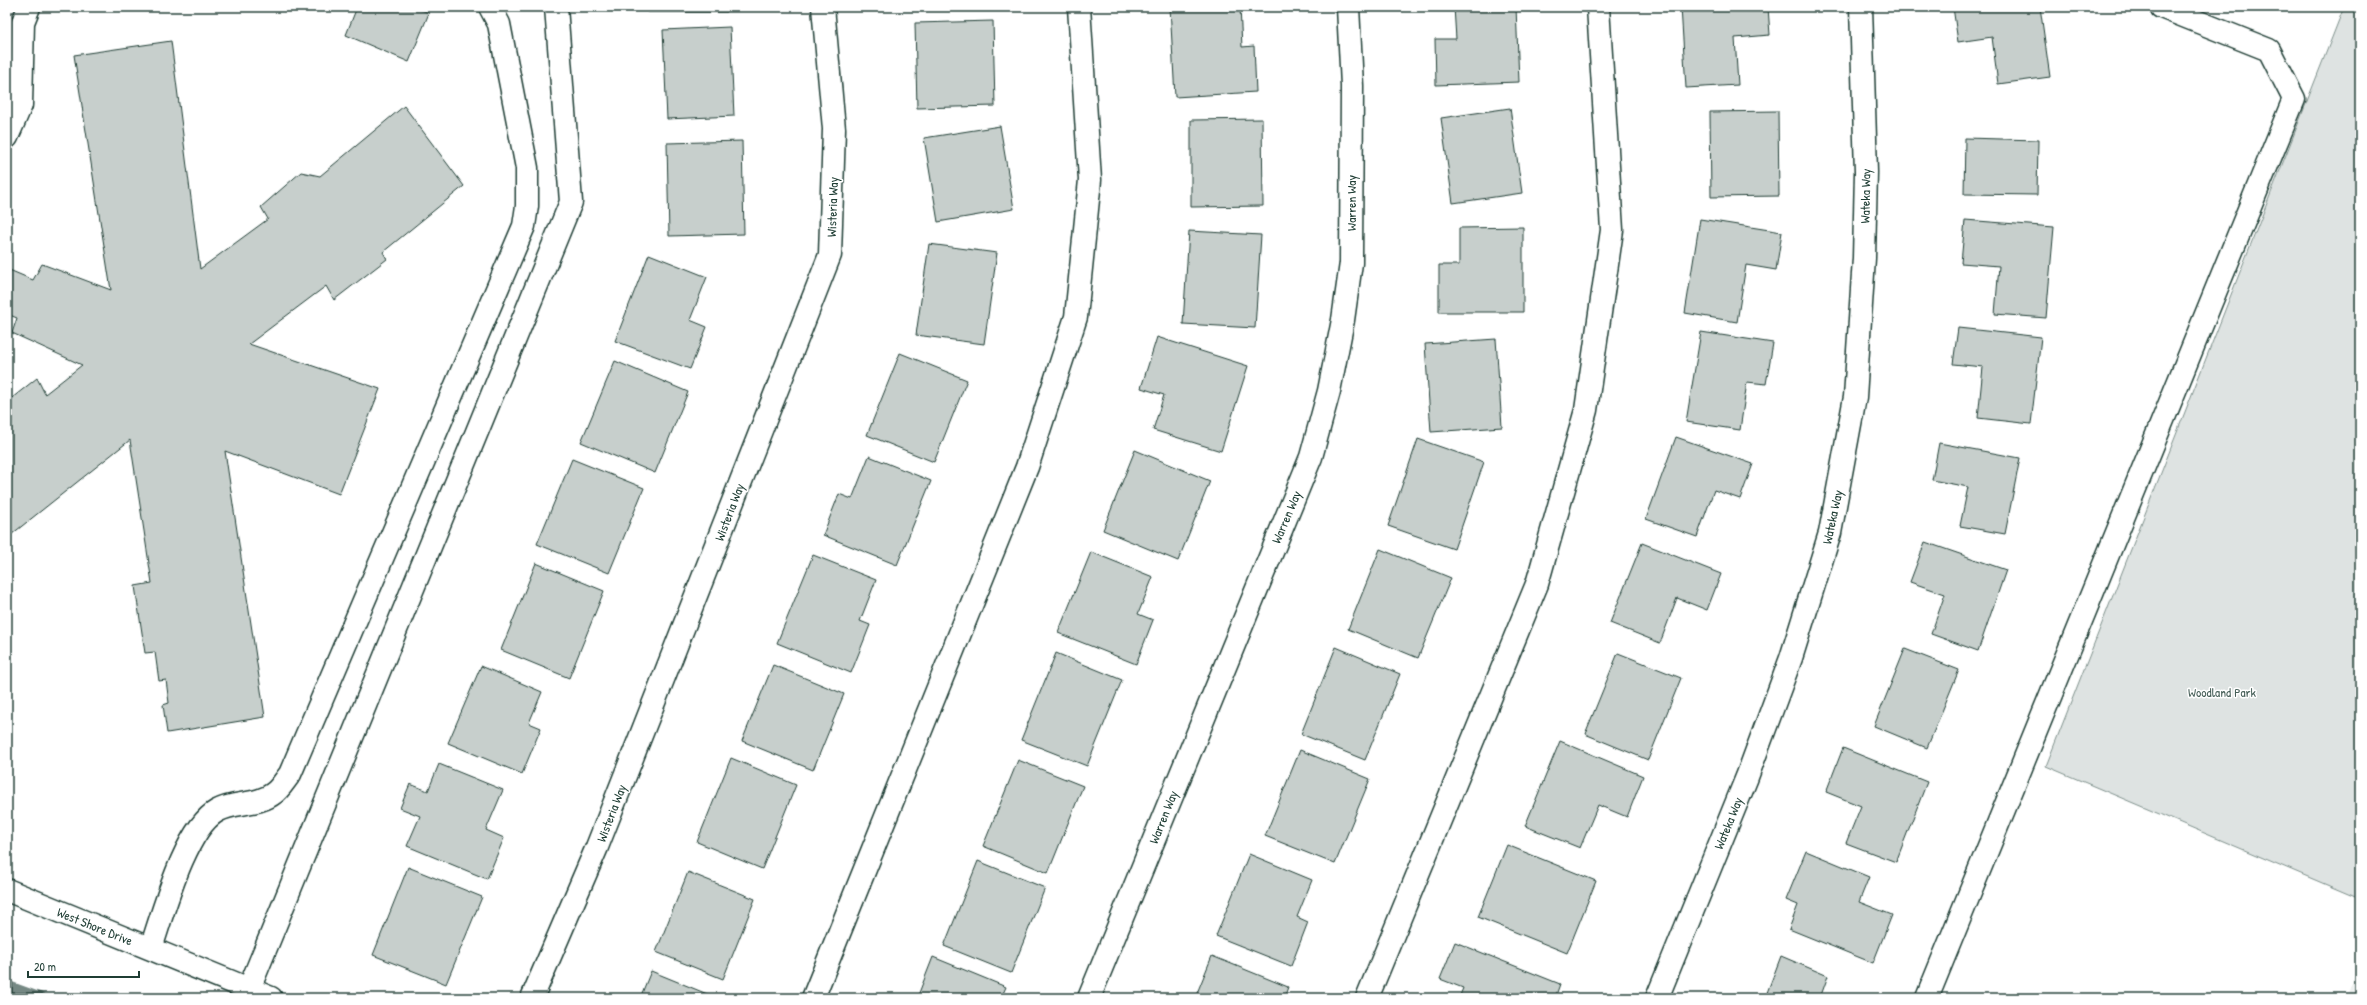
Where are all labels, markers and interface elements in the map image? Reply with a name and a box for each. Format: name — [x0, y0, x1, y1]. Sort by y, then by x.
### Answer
street label: Wateka Way — [1856, 168, 1874, 224]
street label: Warren Way — [1342, 175, 1360, 231]
street label: Wisteria Way — [822, 176, 842, 237]
street label: Wisteria Way — [710, 480, 748, 543]
street label: Warren Way — [1267, 487, 1305, 546]
street label: Wateka Way — [1817, 488, 1847, 546]
park label: Woodland Park — [2188, 683, 2257, 701]
street label: Wisteria Way — [592, 781, 630, 844]
street label: Warren Way — [1144, 787, 1182, 846]
street label: Wateka Way — [1709, 794, 1747, 852]
street label: West Shore Drive — [55, 903, 135, 949]
scale bar — [28, 953, 139, 979]
text: 20 m — [34, 958, 56, 975]

